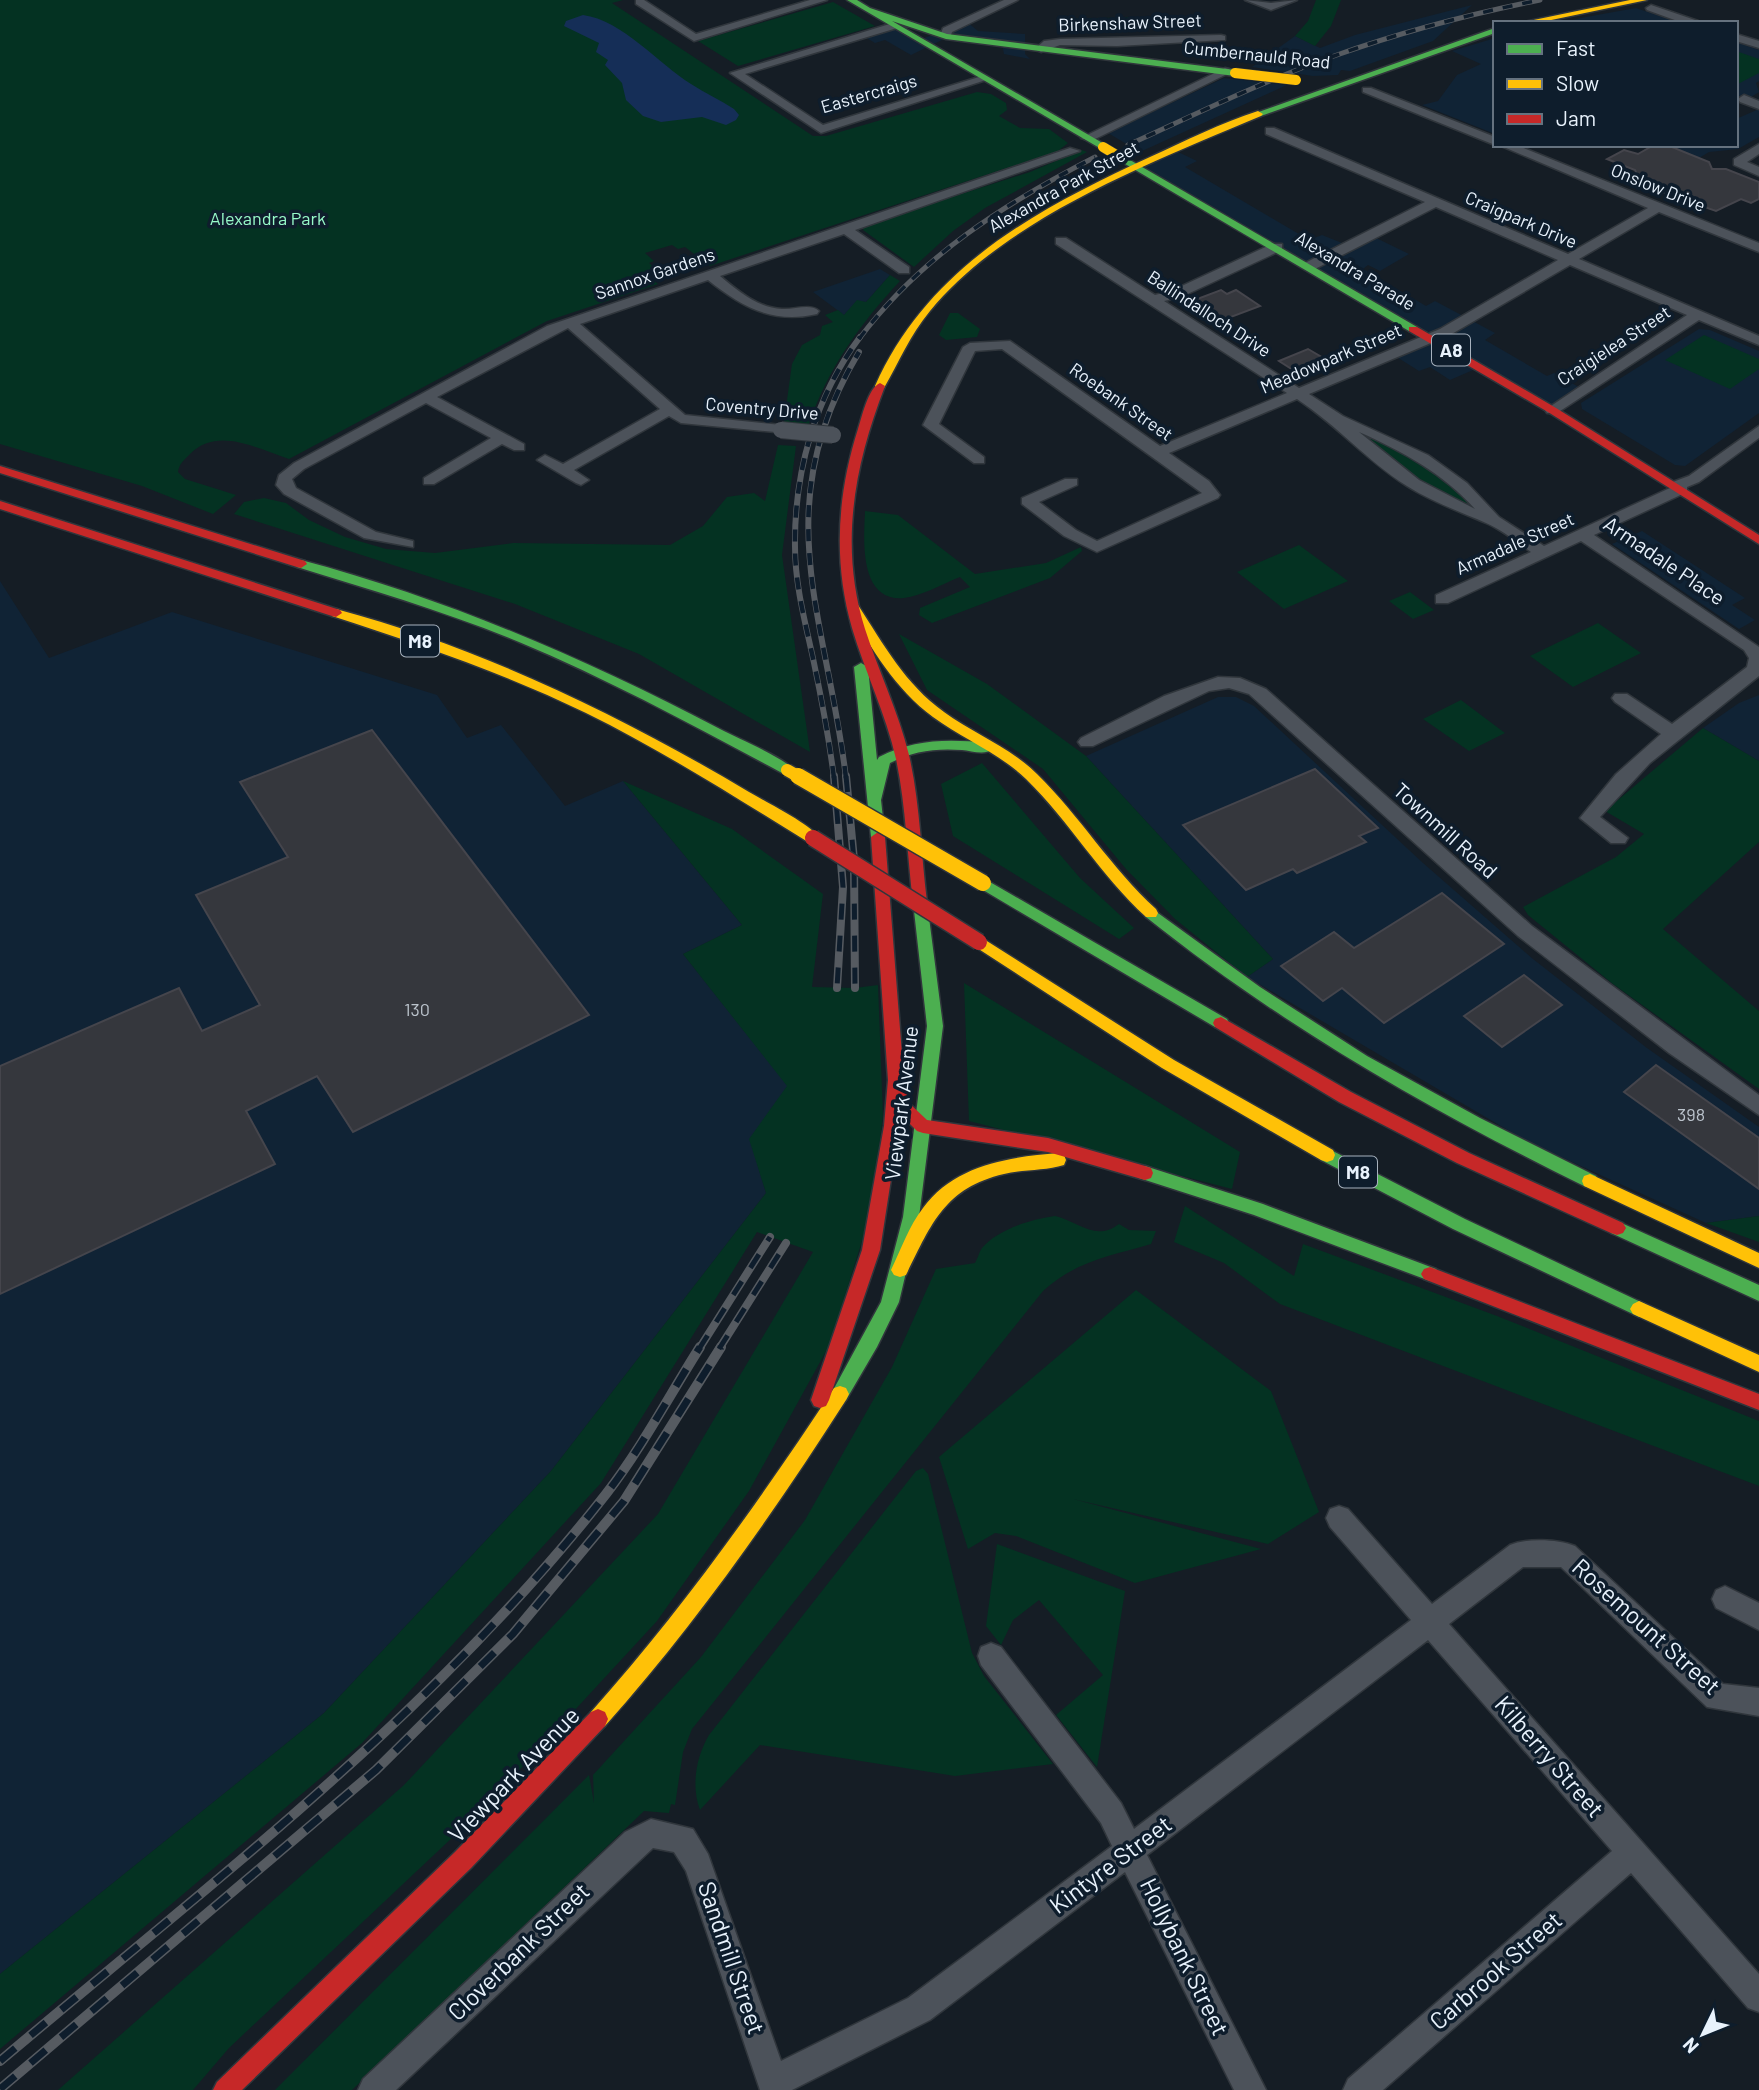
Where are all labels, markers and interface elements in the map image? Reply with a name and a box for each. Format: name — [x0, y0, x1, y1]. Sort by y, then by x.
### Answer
street label: Birkenshaw Street — [1058, 9, 1202, 35]
legend — [1493, 21, 1738, 147]
street label: Cumbernauld Road — [1183, 35, 1331, 73]
text: Fast — [1556, 35, 1596, 60]
street label: Eastercraigs — [818, 69, 919, 117]
text: Slow — [1556, 70, 1599, 95]
text: Jam — [1556, 105, 1596, 130]
street label: Alexandra Park Street — [984, 136, 1143, 237]
street label: Onslow Drive — [1608, 158, 1709, 216]
street label: Craigpark Drive — [1462, 186, 1581, 253]
park label: Alexandra Park — [210, 207, 326, 229]
street label: Alexandra Parade — [1292, 226, 1419, 315]
street label: Sannox Gardens — [592, 242, 717, 304]
street label: Ballindalloch Drive — [1144, 265, 1275, 361]
street label: Craigielea Street — [1553, 300, 1674, 390]
street label: Meadowpark Street — [1257, 318, 1405, 398]
road number: A8 — [1432, 334, 1470, 366]
street label: Roebank Street — [1066, 358, 1177, 445]
street label: Coventry Drive — [705, 392, 820, 424]
street label: Armadale Street — [1452, 507, 1577, 579]
street label: Armadale Place — [1599, 510, 1730, 610]
road number: M8 — [401, 626, 439, 656]
street label: Townmill Road — [1389, 777, 1503, 883]
house number: 130 — [404, 998, 430, 1020]
street label: Viewpark Avenue — [879, 1024, 922, 1181]
house number: 398 — [1677, 1103, 1705, 1125]
road number: M8 — [1339, 1156, 1377, 1188]
street label: Rosemount Street — [1567, 1552, 1727, 1700]
street label: Kilberry Street — [1489, 1689, 1611, 1823]
street label: Viewpark Avenue — [441, 1700, 585, 1848]
street label: Kintyre Street — [1043, 1809, 1177, 1919]
street label: Hollybank Street — [1135, 1873, 1236, 2040]
street label: Cloverbank Street — [441, 1876, 595, 2026]
street label: Sandmill Street — [693, 1877, 772, 2038]
street label: Carbrook Street — [1423, 1905, 1567, 2035]
north arrow — [1668, 1999, 1738, 2069]
text: N — [1677, 2033, 1703, 2058]

